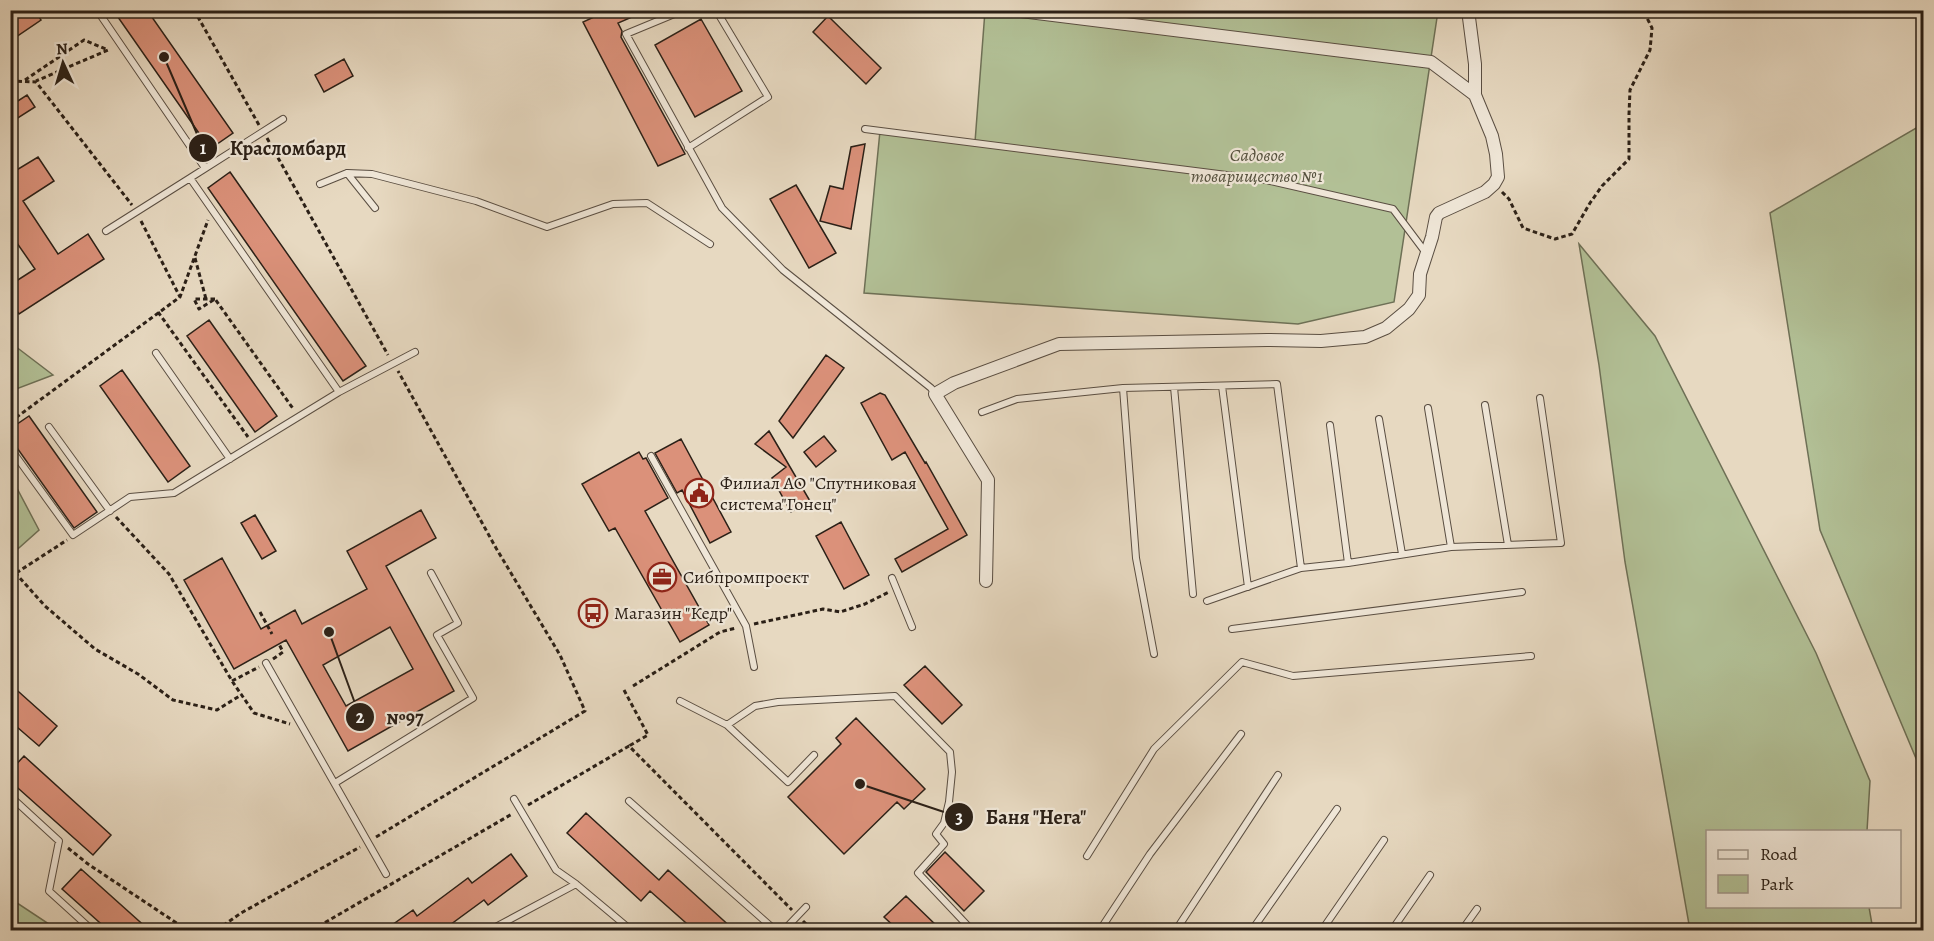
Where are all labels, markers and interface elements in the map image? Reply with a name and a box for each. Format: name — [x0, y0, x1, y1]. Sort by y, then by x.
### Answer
north arrow — [33, 33, 93, 93]
text: N — [55, 38, 69, 60]
callout: Красломбард — [188, 129, 358, 167]
text: Красломбард — [230, 135, 346, 162]
text: 1 — [200, 136, 207, 160]
park label: Садовое товарищество №1 — [1191, 143, 1323, 188]
place label: Филиал АО "Спутниковая система"Гонец" — [720, 471, 917, 516]
public building icon: Филиал АО "Спутниковая система"Гонец" — [683, 477, 715, 509]
office icon: Сибпромпроект — [646, 561, 678, 593]
place label: Сибпромпроект — [683, 565, 809, 589]
bus stop icon: Магазин "Кедр" — [577, 597, 609, 629]
place label: Магазин "Кедр" — [614, 601, 732, 625]
callout: №97 — [345, 698, 436, 736]
text: №97 — [386, 704, 424, 731]
text: 2 — [356, 705, 365, 729]
callout: Баня "Нега" — [944, 798, 1099, 836]
text: Баня "Нега" — [986, 804, 1086, 831]
text: 3 — [955, 805, 963, 829]
legend — [1706, 830, 1901, 908]
text: Road — [1760, 842, 1798, 866]
text: Park — [1760, 872, 1794, 896]

